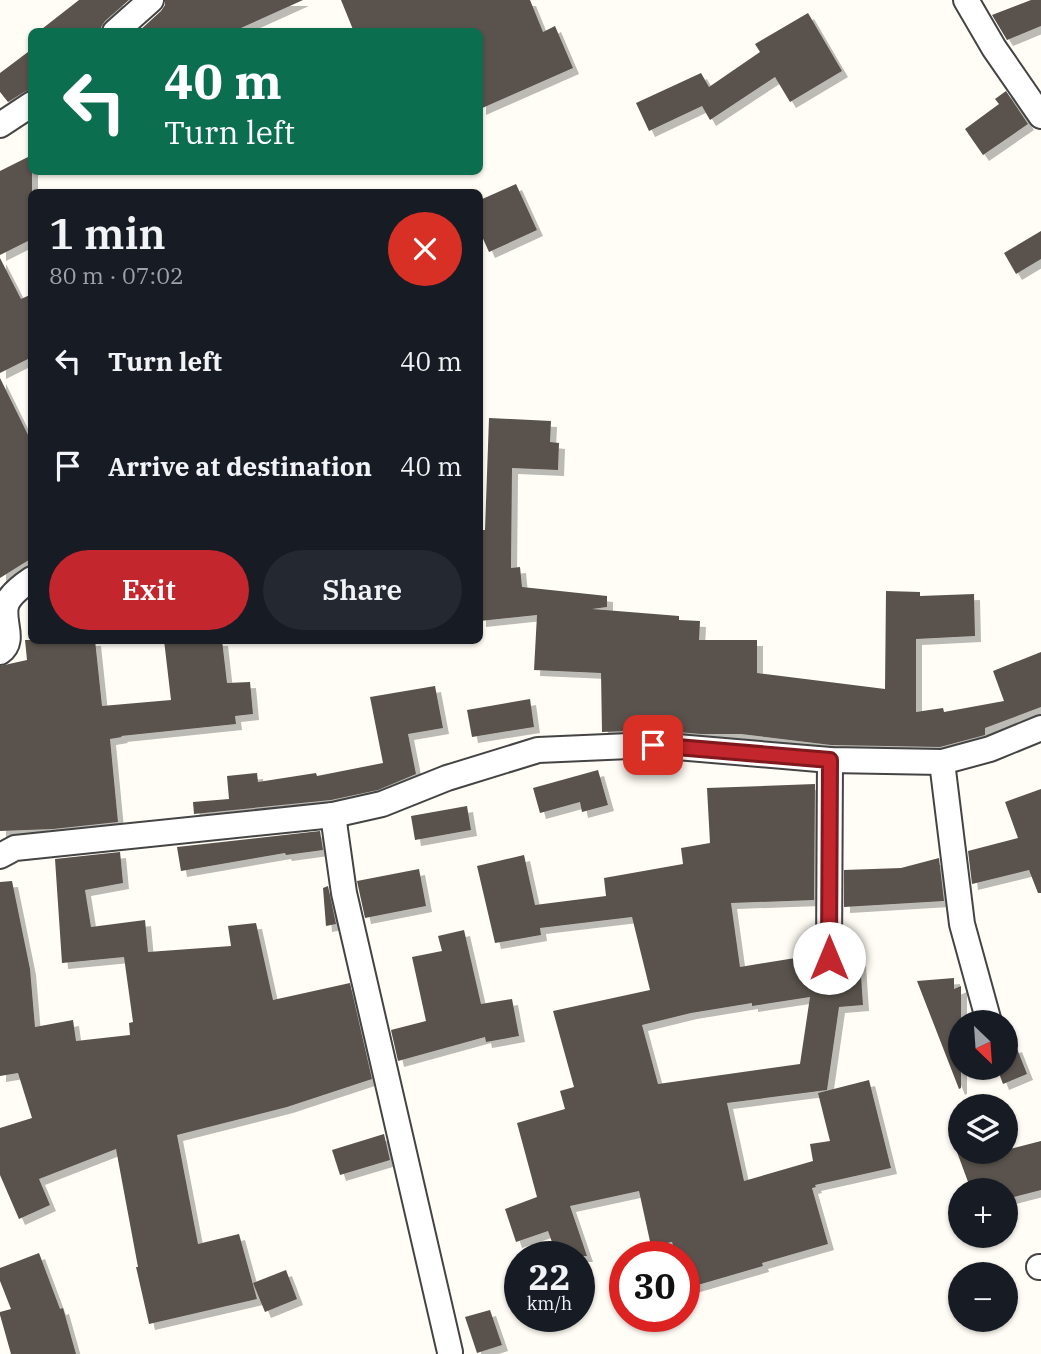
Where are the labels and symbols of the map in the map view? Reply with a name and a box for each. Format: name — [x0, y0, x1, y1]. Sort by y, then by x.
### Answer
pin — [623, 715, 683, 775]
position arrow — [792, 921, 866, 995]
north arrow — [948, 1010, 1018, 1080]
speed limit sign: 30 — [609, 1241, 700, 1332]

